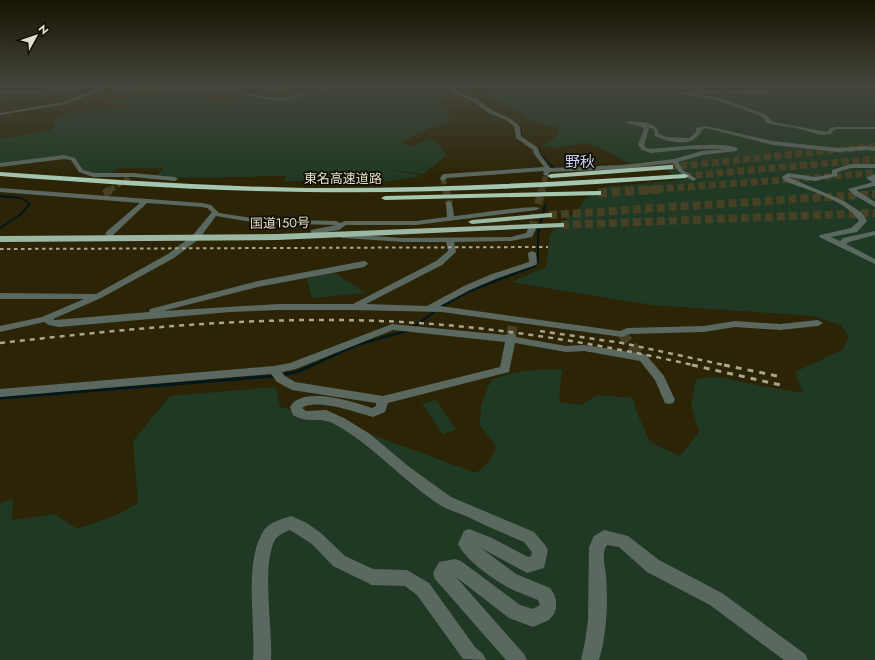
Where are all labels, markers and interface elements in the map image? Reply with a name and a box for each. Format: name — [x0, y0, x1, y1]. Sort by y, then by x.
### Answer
north arrow — [16, 16, 56, 56]
text: N — [35, 21, 53, 38]
district label: 野秋 — [565, 151, 595, 173]
street label: 東名高速道路 — [304, 169, 382, 188]
street label: 国道150号 — [250, 213, 310, 233]

